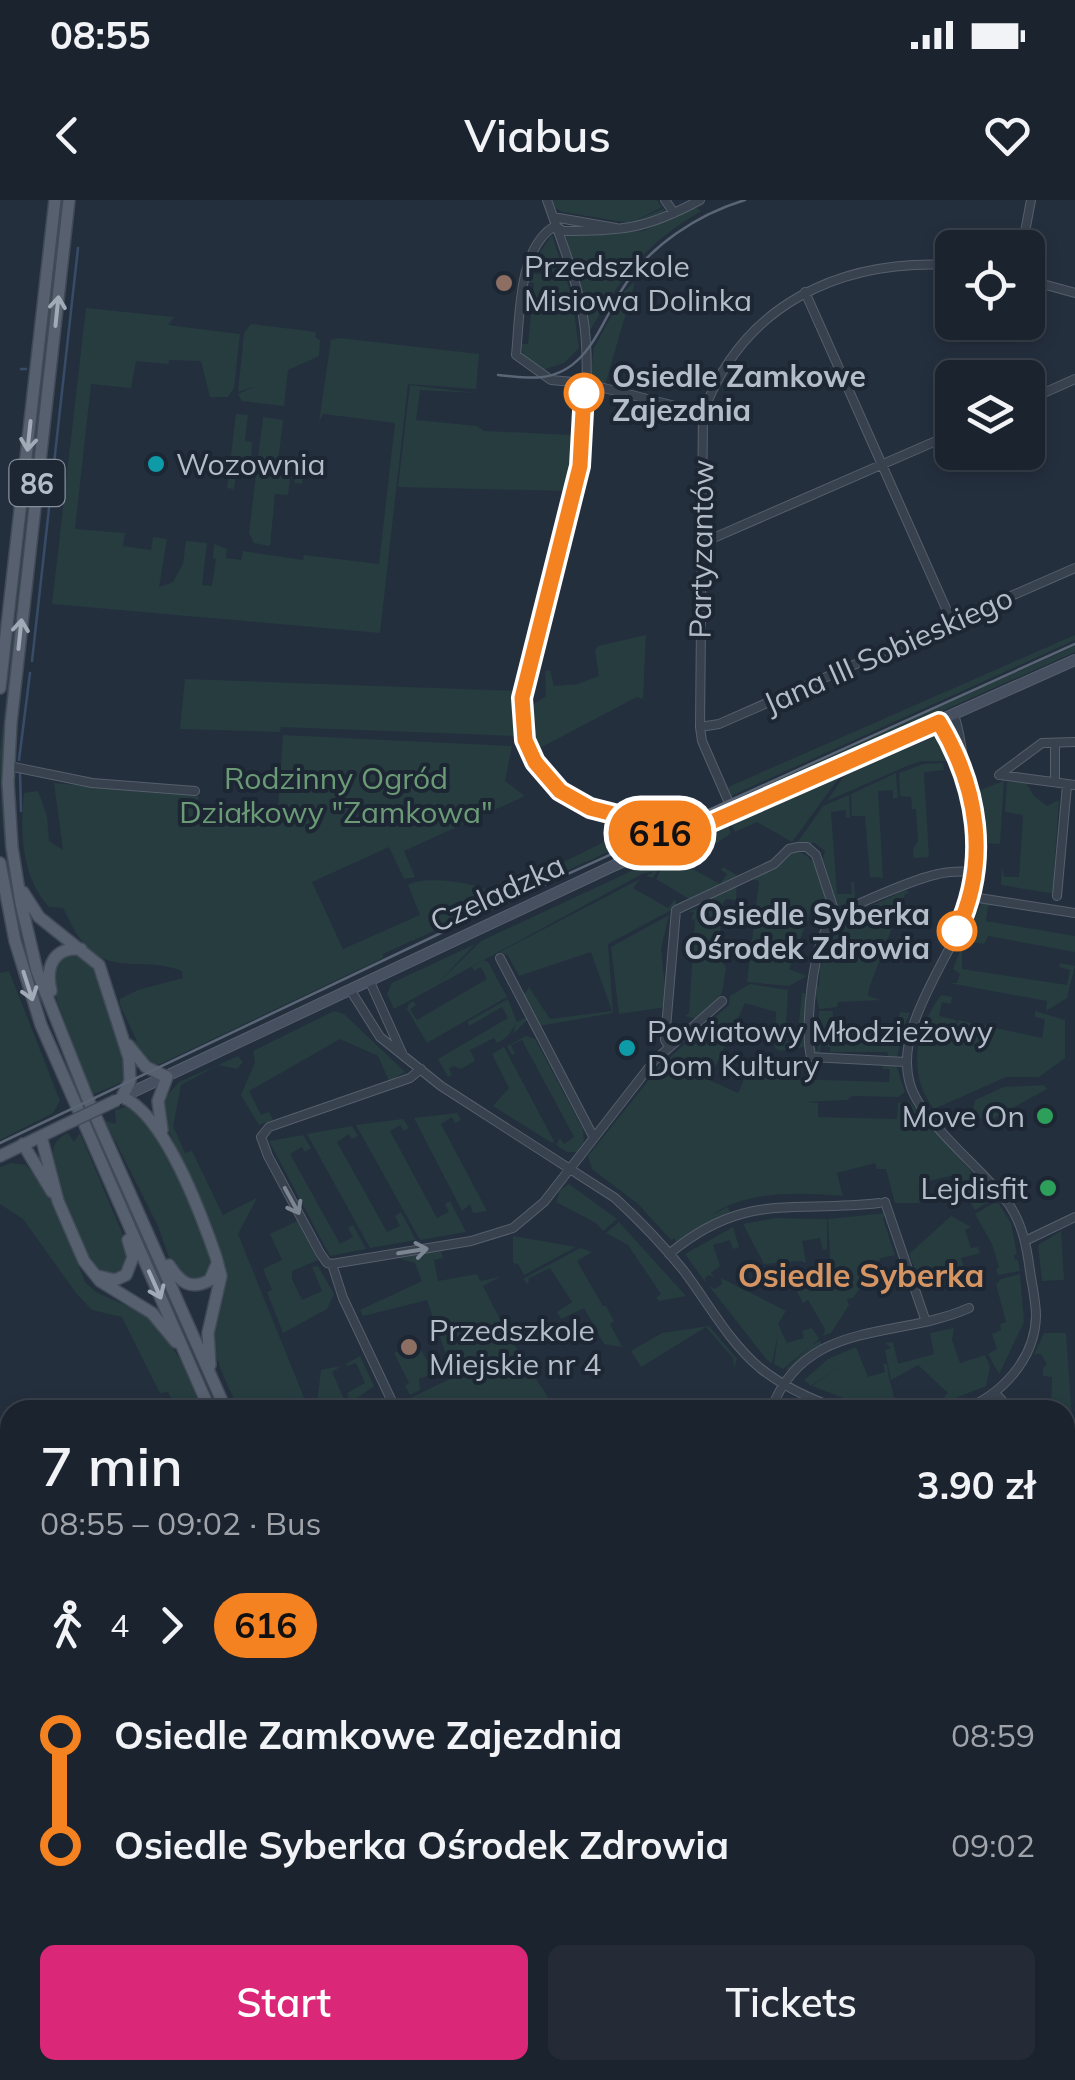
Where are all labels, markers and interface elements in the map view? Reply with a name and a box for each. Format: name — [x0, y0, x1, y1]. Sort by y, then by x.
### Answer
text: 08:55 — [50, 11, 151, 59]
text: Viabus — [464, 107, 611, 163]
icon: back — [40, 108, 95, 163]
icon: heart — [980, 108, 1035, 163]
map controls — [935, 230, 1045, 470]
button: locate — [935, 230, 1045, 340]
place label: Przedszkole Misiowa Dolinka — [524, 247, 752, 319]
marker: Przedszkole Misiowa Dolinka — [493, 272, 515, 294]
one-way arrow — [47, 295, 66, 328]
place label: Osiedle Zamkowe Zajezdnia — [612, 357, 866, 429]
button: layers — [935, 360, 1045, 470]
marker: Osiedle Zamkowe Zajezdnia — [565, 374, 603, 412]
one-way arrow — [19, 419, 38, 452]
place label: Wozownia — [176, 445, 326, 483]
marker: Wozownia — [145, 453, 167, 475]
street label: Partyzantów — [680, 459, 722, 639]
road number: 86 — [10, 460, 64, 506]
street label: Jana III Sobieskiego — [758, 578, 1018, 722]
one-way arrow — [11, 618, 30, 651]
park label: Rodzinny Ogród Działkowy "Zamkowa" — [179, 759, 493, 831]
line badge: 616 — [602, 800, 718, 866]
text: 616 — [628, 811, 692, 855]
street label: Czeladzka — [424, 845, 570, 941]
place label: Osiedle Syberka Ośrodek Zdrowia — [684, 895, 930, 967]
marker: Osiedle Syberka Ośrodek Zdrowia — [938, 912, 976, 950]
one-way arrow — [21, 970, 39, 1002]
place label: Powiatowy Młodzieżowy Dom Kultury — [647, 1012, 993, 1084]
marker: Powiatowy Młodzieżowy Dom Kultury — [616, 1037, 638, 1059]
place label: Move On — [902, 1097, 1025, 1135]
marker: Move On — [1034, 1105, 1056, 1127]
place label: Lejdisfit — [921, 1169, 1028, 1207]
marker: Lejdisfit — [1037, 1177, 1059, 1199]
one-way arrow — [283, 1186, 303, 1216]
one-way arrow — [396, 1241, 428, 1259]
district label: Osiedle Syberka — [738, 1255, 984, 1295]
one-way arrow — [147, 1269, 165, 1300]
place label: Przedszkole Miejskie nr 4 — [429, 1311, 601, 1383]
marker: Przedszkole Miejskie nr 4 — [398, 1336, 420, 1358]
text: 7 min — [40, 1431, 183, 1500]
text: 3.90 zł — [917, 1461, 1035, 1509]
text: 08:55 – 09:02 · Bus — [40, 1503, 321, 1543]
icon: walk — [40, 1598, 95, 1653]
icon: forward — [144, 1598, 199, 1653]
text: 616 — [234, 1603, 297, 1647]
text: 4 — [110, 1605, 129, 1645]
text: Osiedle Zamkowe Zajezdnia — [114, 1711, 622, 1759]
text: 08:59 — [951, 1715, 1035, 1755]
text: Osiedle Syberka Ośrodek Zdrowia — [114, 1821, 729, 1869]
text: 09:02 — [951, 1825, 1035, 1865]
button: Start — [40, 1945, 528, 2060]
button: Tickets — [548, 1945, 1035, 2060]

